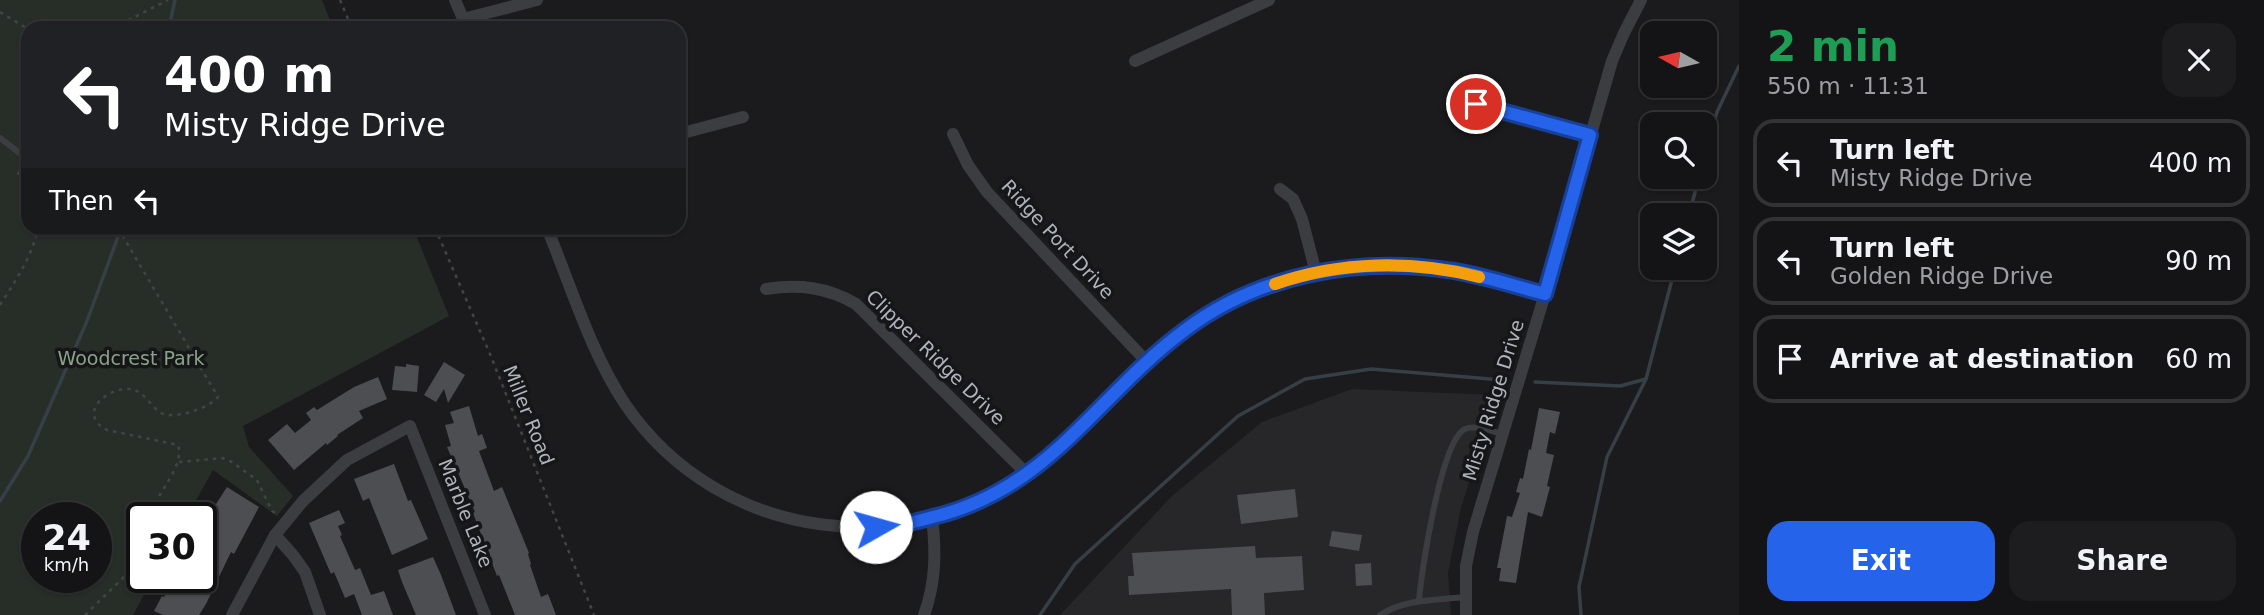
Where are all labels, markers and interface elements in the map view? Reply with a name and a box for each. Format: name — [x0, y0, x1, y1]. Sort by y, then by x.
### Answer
north arrow — [1640, 21, 1717, 98]
map controls — [1640, 21, 1717, 280]
text: 2 min — [1767, 22, 1899, 71]
button: close — [2162, 23, 2236, 97]
text: 400 m — [164, 47, 334, 104]
icon: left — [49, 49, 140, 140]
text: 550 m · 11:31 — [1767, 73, 1929, 99]
pin — [1446, 74, 1506, 134]
icon: arrive — [1457, 85, 1495, 123]
text: Misty Ridge Drive — [164, 106, 446, 144]
button: search — [1640, 112, 1717, 189]
text: Turn left — [1830, 135, 1954, 165]
icon: left — [1771, 144, 1809, 182]
text: 400 m — [2149, 148, 2232, 178]
text: Misty Ridge Drive — [1830, 165, 2033, 191]
street label: Ridge Port Drive — [997, 175, 1119, 303]
icon: left — [128, 182, 166, 220]
text: Then — [49, 186, 114, 216]
button: layers — [1640, 203, 1717, 280]
text: Turn left — [1830, 233, 1954, 263]
icon: left — [1771, 242, 1809, 280]
text: 90 m — [2165, 246, 2232, 276]
text: Golden Ridge Drive — [1830, 263, 2053, 289]
street label: Clipper Ridge Drive — [862, 285, 1010, 429]
street label: Misty Ridge Drive — [1458, 317, 1528, 483]
icon: arrive — [1771, 340, 1809, 378]
text: Arrive at destination — [1830, 344, 2134, 374]
text: 60 m — [2165, 344, 2232, 374]
park label: Woodcrest Park — [58, 347, 204, 369]
street label: Miller Road — [499, 362, 559, 468]
street label: Marble Lake — [434, 455, 498, 571]
position arrow — [839, 490, 913, 564]
speed limit sign: 30 — [126, 502, 217, 593]
text: 24 — [42, 518, 91, 558]
button: Exit — [1767, 521, 1995, 601]
button: Share — [2009, 521, 2236, 601]
text: km/h — [44, 554, 89, 575]

